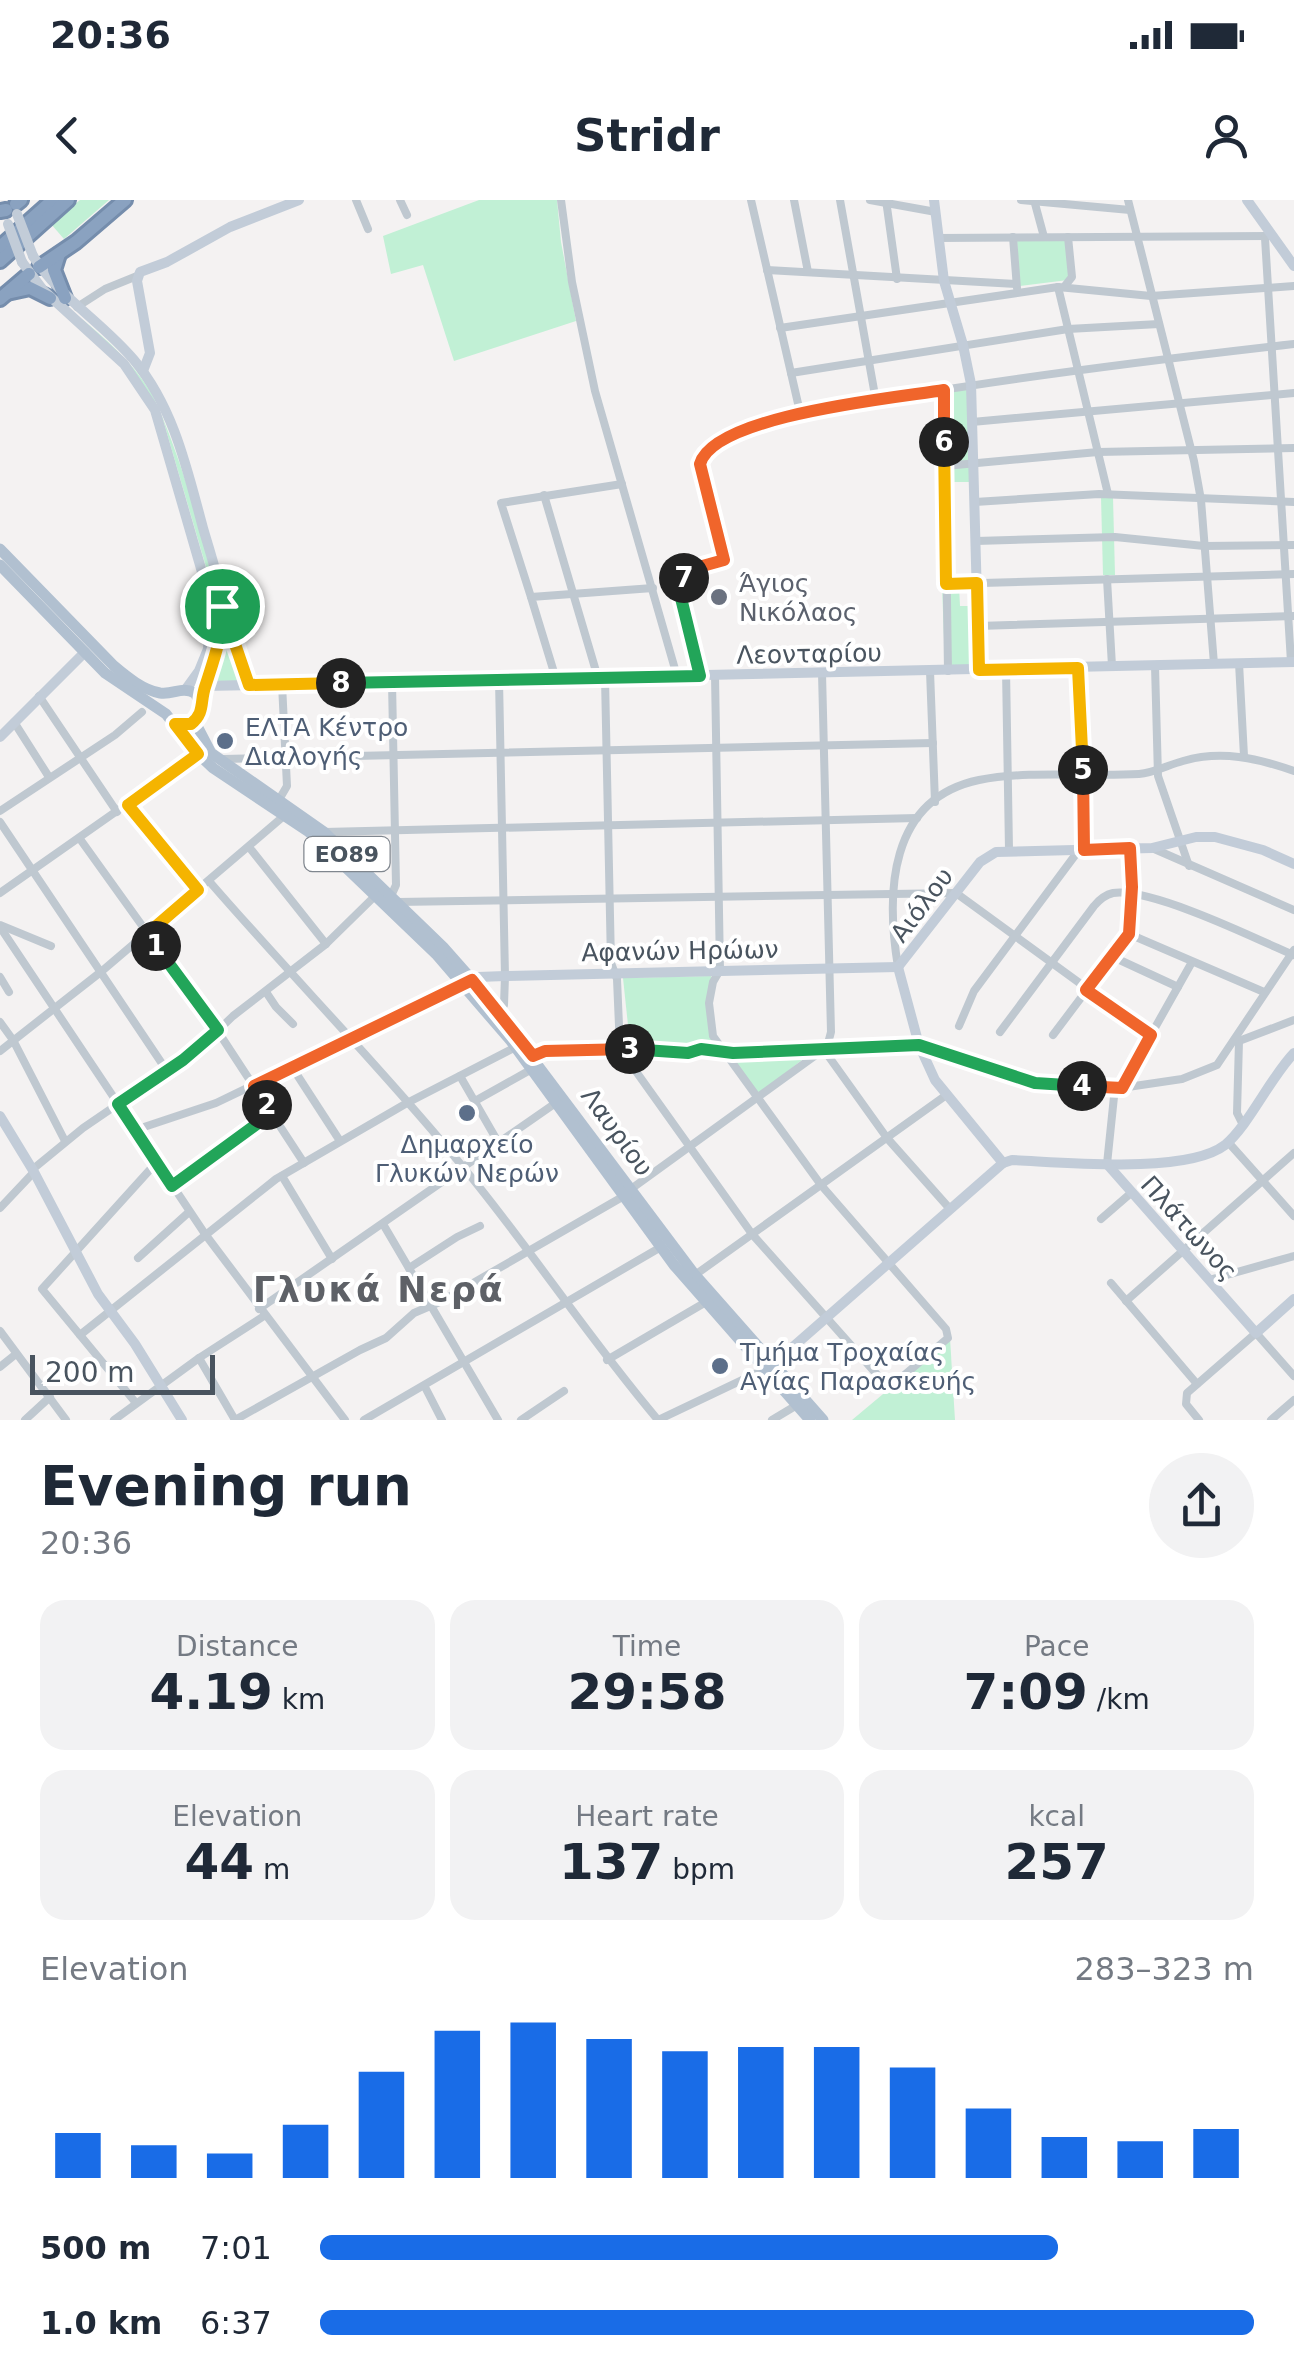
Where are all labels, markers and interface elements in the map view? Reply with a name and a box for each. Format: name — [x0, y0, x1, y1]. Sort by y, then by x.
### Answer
text: 20:36 — [50, 13, 171, 57]
icon: back — [40, 108, 95, 163]
icon: person — [1199, 108, 1254, 163]
text: Stridr — [574, 109, 720, 162]
pin: 6 — [919, 417, 969, 467]
text: 6 — [934, 425, 954, 458]
pin: 7 — [659, 553, 709, 603]
text: 7 — [674, 561, 694, 594]
pin — [180, 564, 265, 649]
place label: Άγιος Νικόλαος — [739, 569, 857, 627]
icon: arrive — [195, 579, 250, 634]
marker: Άγιος Νικόλαος — [708, 586, 730, 608]
street label: Λεονταρίου — [736, 638, 882, 670]
pin: 8 — [316, 658, 366, 708]
text: 8 — [331, 666, 351, 699]
place label: ΕΛΤΑ Κέντρο Διαλογής — [245, 713, 408, 771]
marker: ΕΛΤΑ Κέντρο Διαλογής — [214, 730, 236, 752]
pin: 5 — [1058, 745, 1108, 795]
text: 5 — [1073, 753, 1093, 786]
road number: ΕΟ89 — [304, 837, 390, 871]
street label: Αιόλου — [885, 862, 959, 948]
pin: 1 — [131, 921, 181, 971]
text: 1 — [146, 929, 166, 962]
street label: Αφανών Ηρώων — [581, 935, 779, 967]
pin: 3 — [605, 1024, 655, 1074]
text: 3 — [620, 1032, 640, 1065]
pin: 4 — [1057, 1061, 1107, 1111]
text: 4 — [1072, 1069, 1092, 1102]
pin: 2 — [242, 1080, 292, 1130]
street label: Λαυρίου — [575, 1082, 659, 1182]
text: 2 — [257, 1088, 277, 1121]
marker: Δημαρχείο Γλυκών Νερών — [456, 1102, 478, 1124]
place label: Δημαρχείο Γλυκών Νερών — [375, 1130, 559, 1188]
street label: Πλάτωνος — [1135, 1170, 1243, 1286]
district label: Γλυκά Νερά — [253, 1270, 505, 1310]
place label: Τμήμα Τροχαίας Αγίας Παρασκευής — [739, 1338, 976, 1396]
scale bar — [30, 1350, 215, 1394]
marker: Τμήμα Τροχαίας Αγίας Παρασκευής — [709, 1355, 731, 1377]
text: 200 m — [45, 1356, 135, 1389]
button: share — [1149, 1453, 1254, 1558]
text: Evening run — [40, 1454, 412, 1518]
text: 20:36 — [40, 1524, 132, 1562]
text: Distance — [176, 1630, 299, 1663]
text: Time — [613, 1630, 681, 1663]
text: Pace — [1024, 1630, 1089, 1663]
text: 4.19 — [149, 1663, 273, 1721]
text: 29:58 — [567, 1663, 727, 1721]
text: 7:09 — [964, 1663, 1088, 1721]
text: km — [273, 1683, 325, 1716]
text: /km — [1088, 1683, 1150, 1716]
text: Elevation — [172, 1800, 302, 1833]
text: Heart rate — [575, 1800, 719, 1833]
text: kcal — [1028, 1800, 1085, 1833]
text: 44 — [184, 1833, 254, 1891]
text: 137 — [559, 1833, 663, 1891]
text: 257 — [1004, 1833, 1109, 1891]
text: m — [254, 1853, 290, 1886]
text: bpm — [663, 1853, 735, 1886]
text: Elevation — [40, 1950, 189, 1988]
text: 283–323 m — [1075, 1950, 1254, 1988]
text: 500 m — [40, 2229, 151, 2267]
text: 7:01 — [200, 2229, 272, 2267]
text: 1.0 km — [40, 2304, 162, 2342]
text: 6:37 — [200, 2304, 272, 2342]

